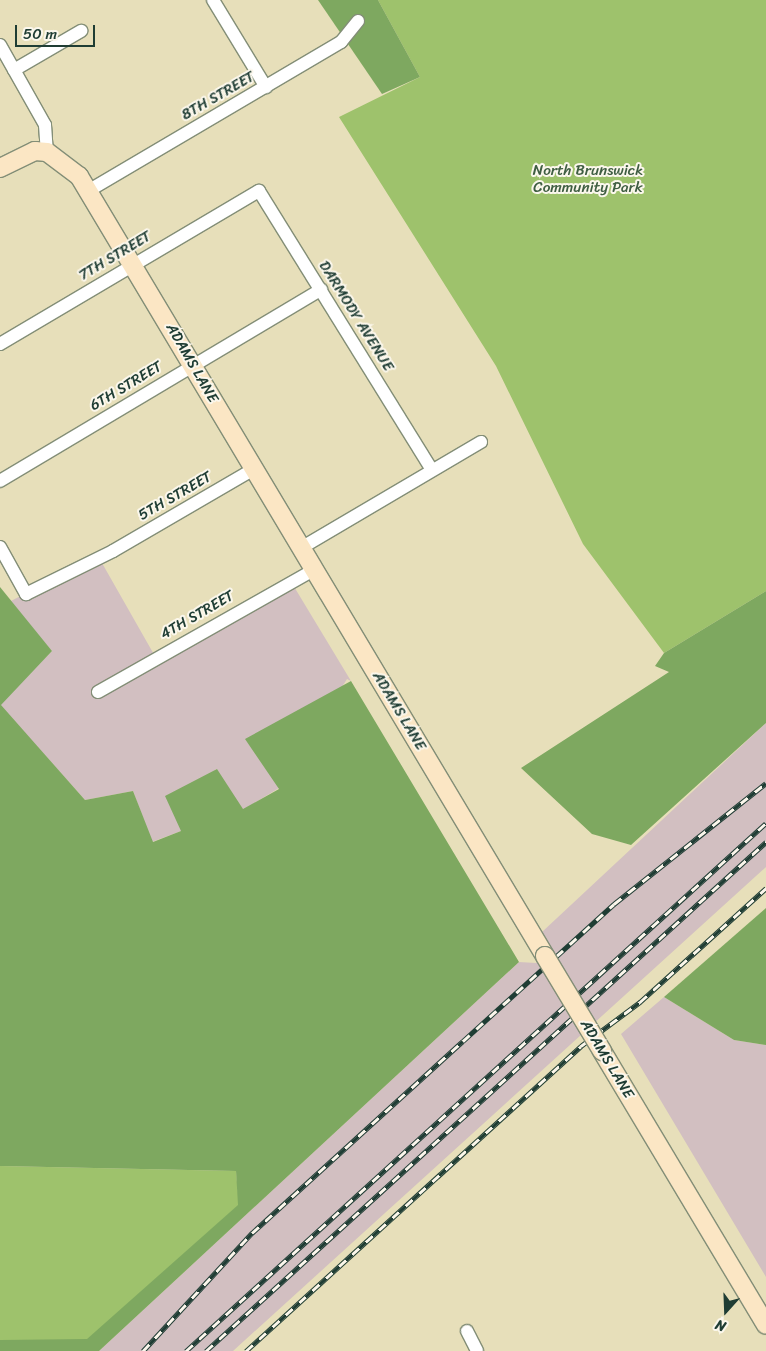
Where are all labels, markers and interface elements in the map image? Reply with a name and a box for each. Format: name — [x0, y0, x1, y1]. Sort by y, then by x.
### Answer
scale bar — [18, 15, 98, 47]
text: 50 m — [23, 21, 57, 47]
street label: 8TH STREET — [177, 67, 259, 125]
park label: North Brunswick Community Park — [533, 161, 643, 196]
street label: 7TH STREET — [75, 227, 155, 285]
street label: DARMODY AVENUE — [315, 258, 397, 374]
street label: ADAMS LANE — [162, 320, 222, 406]
street label: 6TH STREET — [86, 357, 166, 415]
street label: 5TH STREET — [134, 467, 216, 525]
street label: 4TH STREET — [156, 586, 238, 644]
street label: ADAMS LANE — [368, 668, 430, 754]
street label: ADAMS LANE — [576, 1016, 638, 1102]
north arrow — [701, 1286, 751, 1336]
text: N — [712, 1312, 730, 1339]

